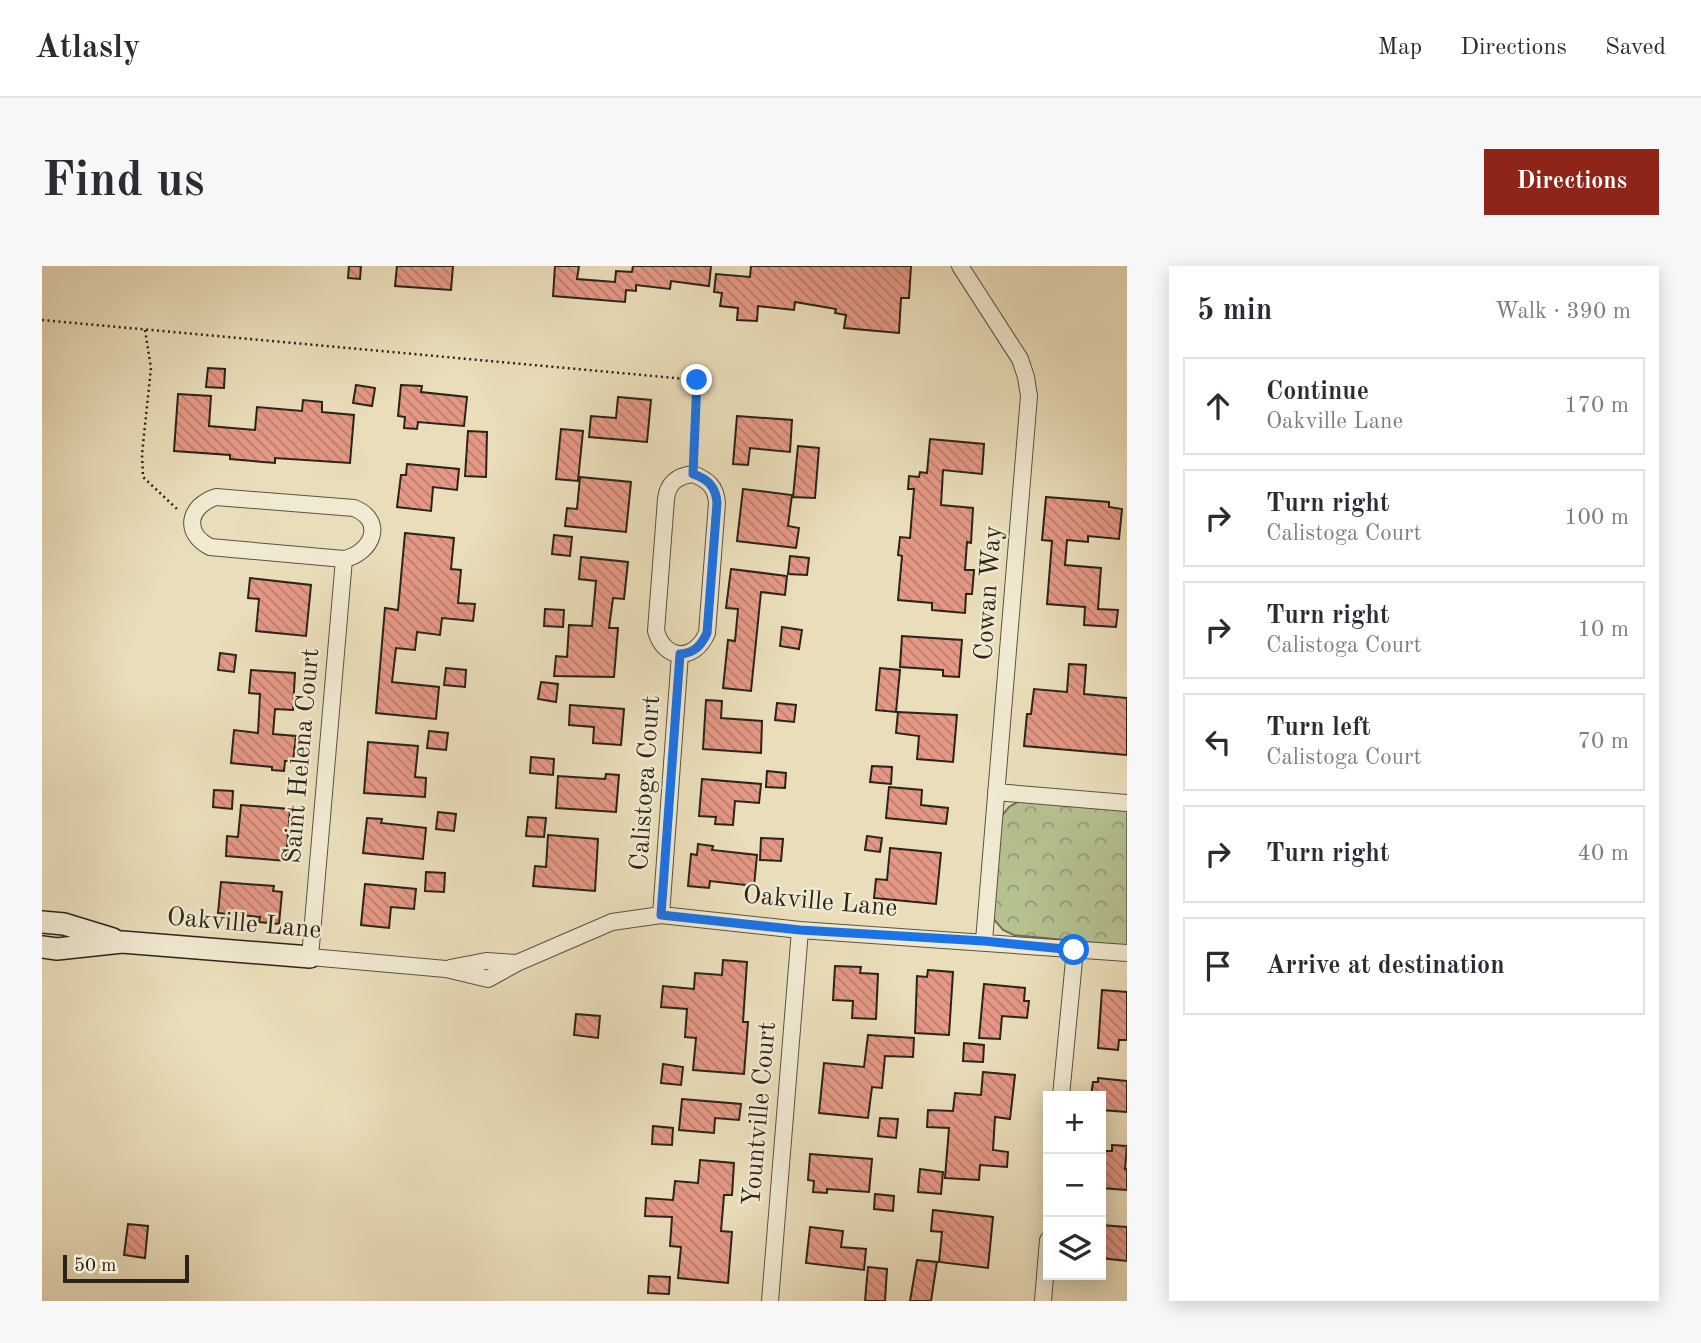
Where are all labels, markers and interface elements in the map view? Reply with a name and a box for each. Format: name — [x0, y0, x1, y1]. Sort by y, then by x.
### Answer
text: Atlasly — [35, 32, 140, 65]
text: Map — [1378, 36, 1422, 60]
text: Directions — [1460, 36, 1567, 60]
text: Saved — [1605, 36, 1666, 60]
button: Directions — [1484, 149, 1659, 215]
text: Find us — [42, 158, 205, 207]
text: 5 min — [1197, 296, 1272, 326]
text: Walk · 390 m — [1495, 300, 1631, 323]
route end — [681, 364, 712, 395]
text: Continue — [1266, 379, 1369, 405]
icon: ahead — [1199, 387, 1237, 425]
text: 170 m — [1564, 394, 1629, 417]
text: Oakville Lane — [1266, 410, 1403, 433]
text: Turn right — [1266, 491, 1389, 517]
icon: right — [1199, 499, 1237, 537]
text: 100 m — [1564, 506, 1629, 529]
text: Calistoga Court — [1266, 522, 1421, 545]
street label: Cowan Way — [971, 524, 1007, 661]
text: Turn right — [1266, 603, 1389, 629]
icon: right — [1199, 611, 1237, 649]
text: 10 m — [1578, 618, 1629, 641]
text: Calistoga Court — [1266, 634, 1421, 657]
street label: Saint Helena Court — [280, 647, 324, 865]
street label: Calistoga Court — [627, 694, 665, 872]
text: Turn left — [1266, 715, 1371, 741]
icon: left — [1199, 723, 1237, 761]
text: 70 m — [1578, 730, 1629, 753]
text: Calistoga Court — [1266, 746, 1421, 769]
icon: right — [1199, 835, 1237, 873]
text: Turn right — [1266, 841, 1389, 867]
text: 40 m — [1578, 842, 1629, 865]
street label: Oakville Lane — [742, 882, 898, 922]
street label: Oakville Lane — [166, 904, 322, 944]
route start — [1058, 934, 1089, 965]
icon: arrive — [1199, 947, 1237, 985]
text: Arrive at destination — [1266, 953, 1505, 979]
street label: Yountville Court — [739, 1021, 781, 1207]
map controls — [1043, 1091, 1106, 1280]
button: + — [1043, 1091, 1106, 1154]
button: − — [1043, 1154, 1106, 1217]
button: layers — [1043, 1217, 1106, 1280]
scale bar — [63, 1252, 189, 1284]
text: 50 m — [74, 1257, 116, 1276]

